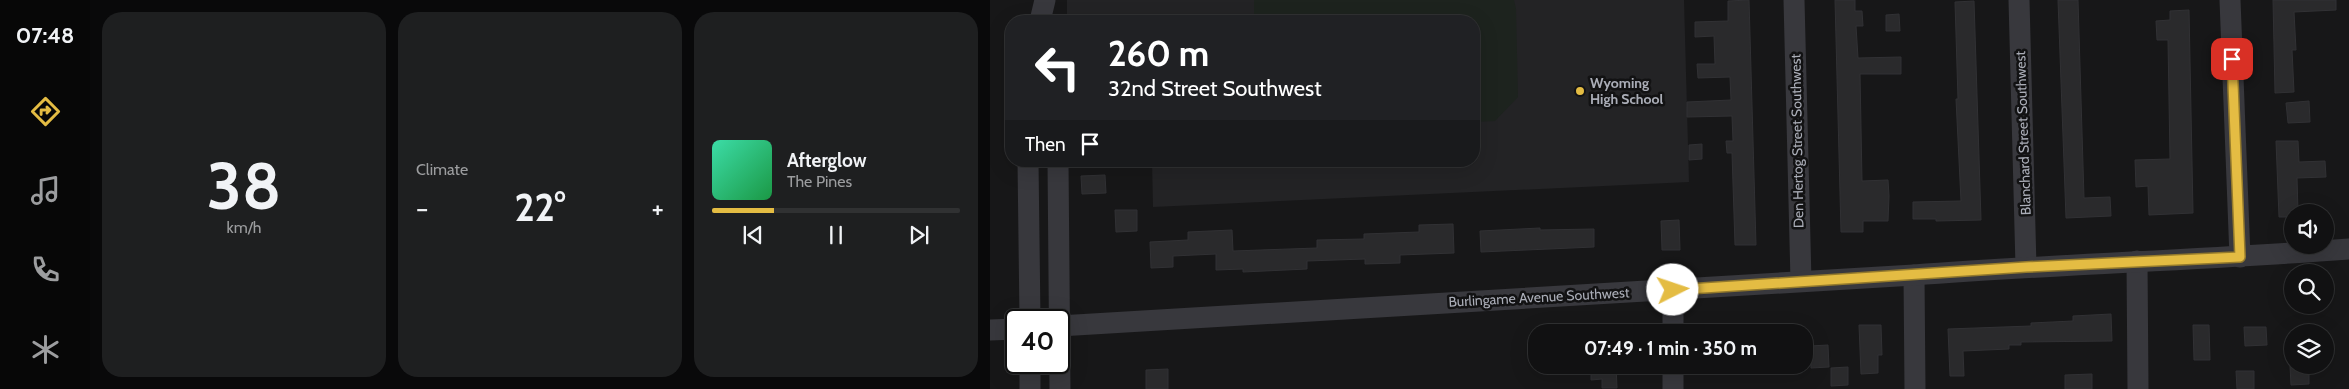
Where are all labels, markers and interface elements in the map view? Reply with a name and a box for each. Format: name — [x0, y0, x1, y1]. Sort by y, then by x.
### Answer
text: 07:48 — [16, 22, 74, 49]
text: 260 m — [1108, 32, 1209, 75]
icon: left — [1025, 35, 1090, 100]
pin — [2211, 38, 2253, 80]
icon: arrive — [2218, 45, 2246, 73]
street label: Blanchard Street Southwest — [2011, 50, 2035, 215]
street label: Den Hertog Street Southwest — [1786, 53, 1808, 228]
place label: Wyoming High School — [1590, 74, 1663, 108]
text: 32nd Street Southwest — [1108, 75, 1322, 102]
marker: Wyoming High School — [1574, 85, 1586, 97]
icon: directions — [28, 94, 63, 129]
icon: arrive — [1076, 130, 1104, 158]
text: Then — [1025, 133, 1066, 156]
text: 38 — [207, 146, 281, 225]
text: Afterglow — [787, 149, 867, 172]
text: Climate — [416, 160, 468, 179]
text: The Pines — [787, 172, 852, 191]
icon: music — [28, 173, 63, 208]
text: 22° — [514, 184, 566, 231]
text: − — [416, 191, 428, 225]
text: + — [652, 191, 664, 225]
map controls — [2284, 204, 2334, 374]
button: sound — [2284, 204, 2334, 254]
text: km/h — [226, 218, 262, 237]
icon: previous — [739, 221, 767, 249]
icon: pause — [822, 221, 850, 249]
icon: next — [905, 221, 933, 249]
icon: phone — [28, 252, 63, 287]
position arrow — [1646, 263, 1698, 315]
button: search — [2284, 264, 2334, 314]
street label: Burlingame Avenue Southwest — [1448, 283, 1630, 311]
speed limit sign: 40 — [1005, 309, 1070, 374]
button: layers — [2284, 324, 2334, 374]
icon: climate — [28, 332, 63, 367]
text: 07:49 · 1 min · 350 m — [1584, 337, 1757, 360]

